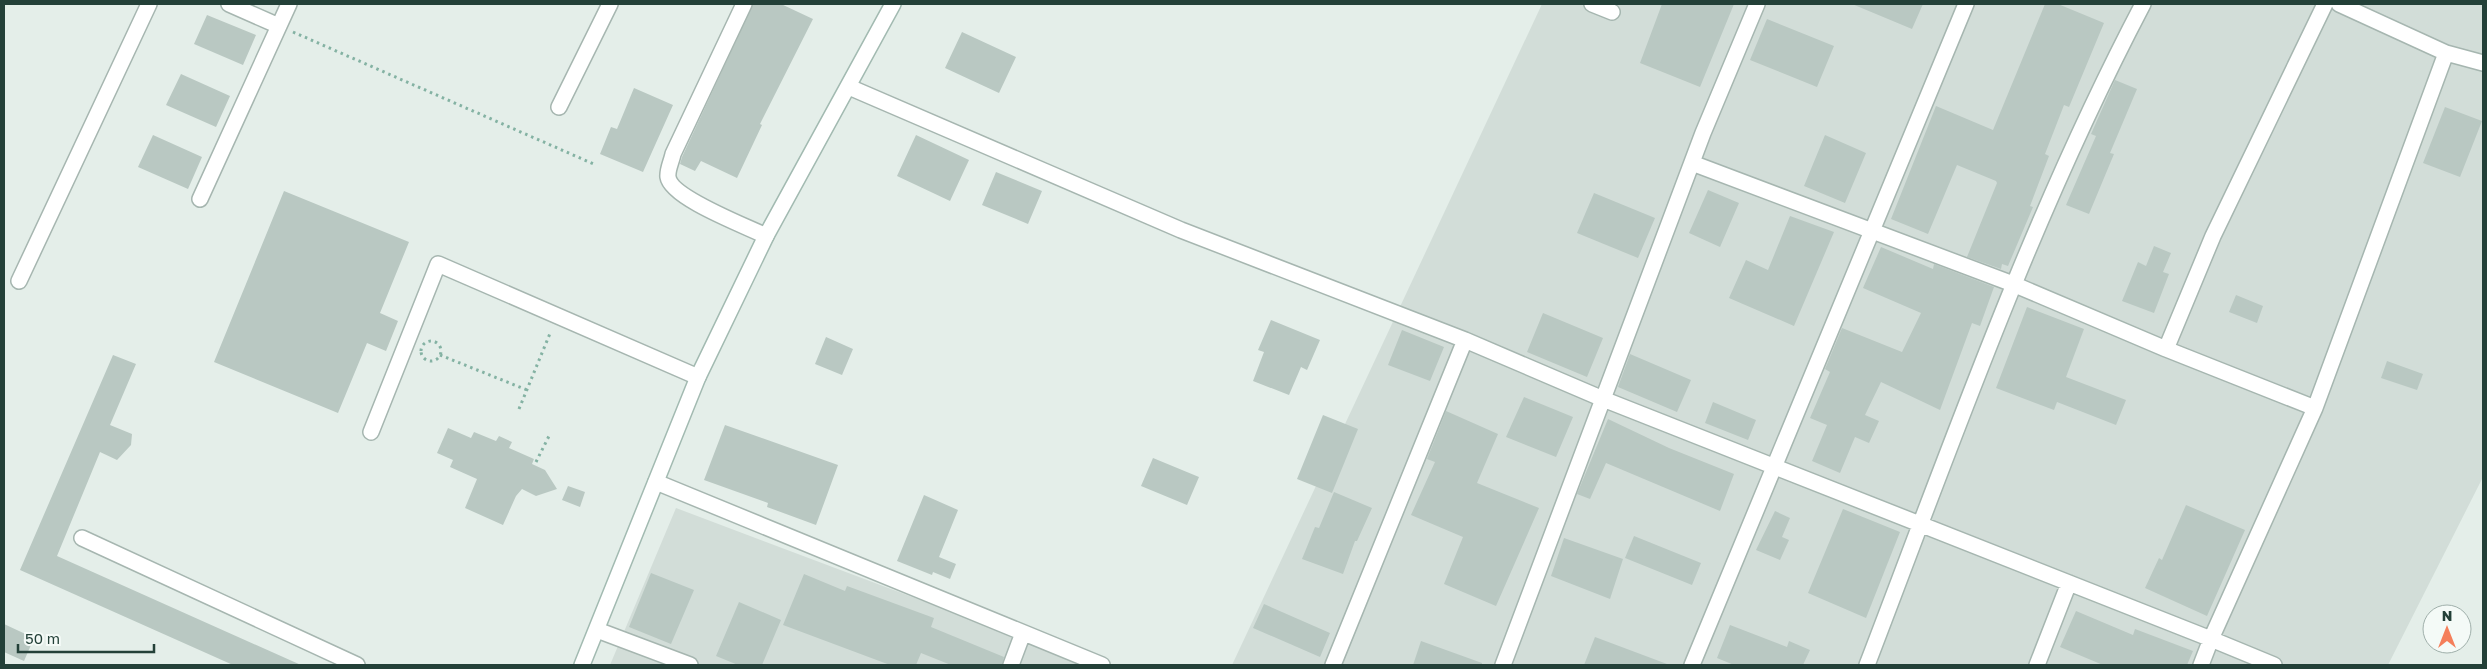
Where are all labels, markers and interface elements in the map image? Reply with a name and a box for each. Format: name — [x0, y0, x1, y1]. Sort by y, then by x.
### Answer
north arrow — [2422, 604, 2472, 654]
text: N — [2442, 607, 2452, 624]
scale bar — [18, 622, 154, 654]
text: 50 m — [25, 629, 60, 647]

